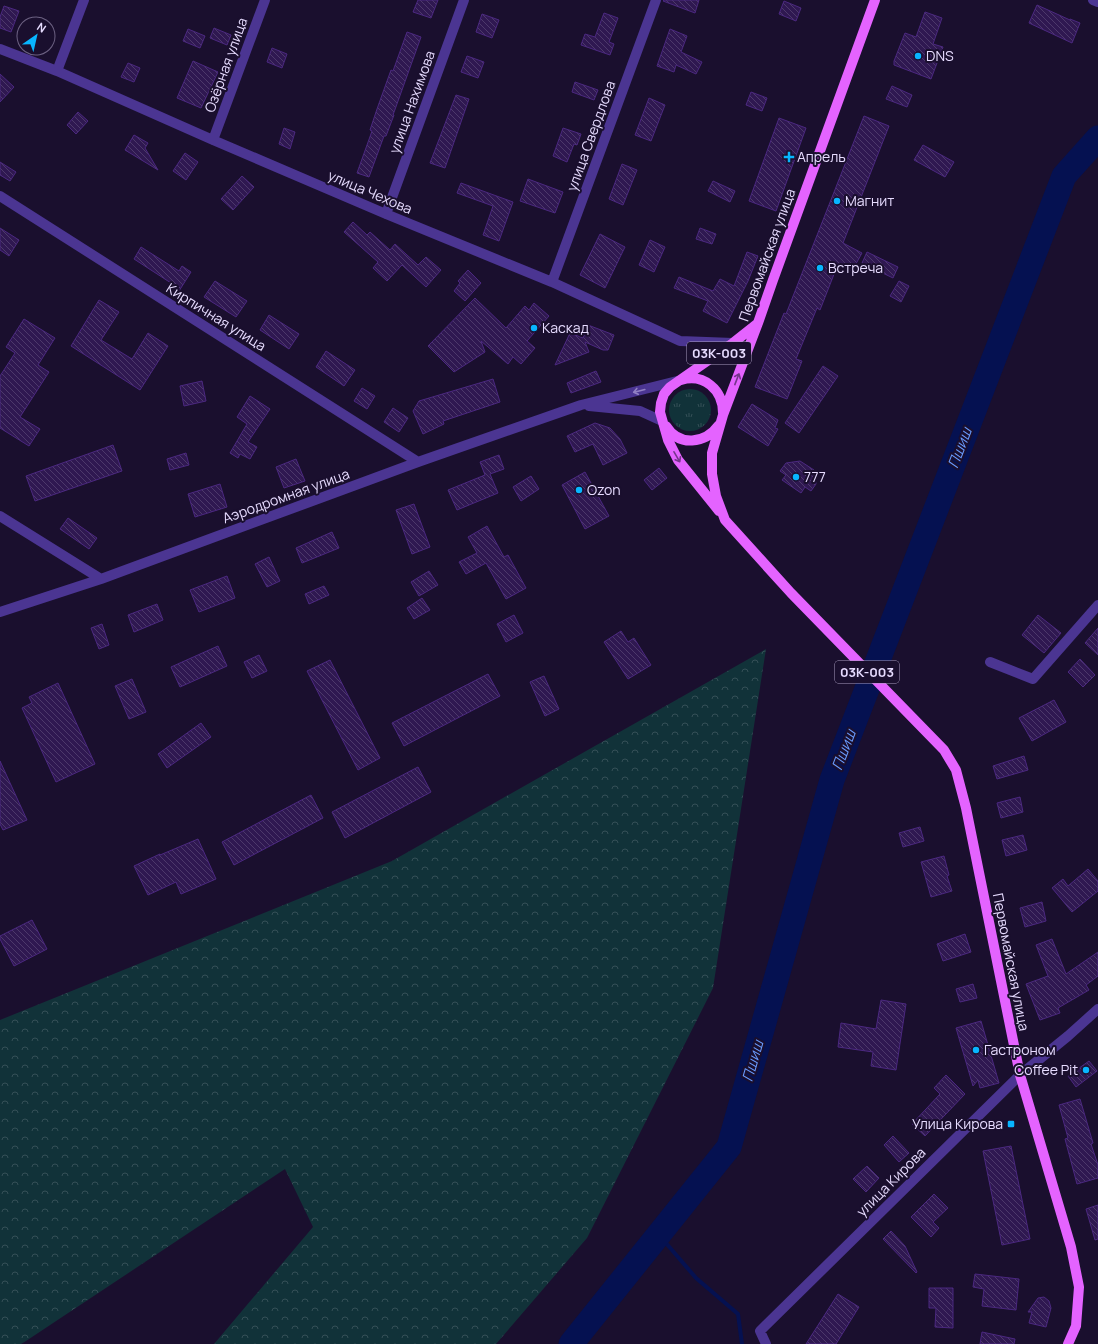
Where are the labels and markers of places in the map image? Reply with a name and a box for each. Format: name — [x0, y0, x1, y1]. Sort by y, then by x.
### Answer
place label: DNS — [926, 46, 954, 65]
marker: DNS — [913, 51, 923, 61]
place label: Апрель — [797, 147, 846, 166]
marker: Апрель — [784, 152, 794, 162]
place label: Магнит — [845, 191, 894, 210]
marker: Магнит — [832, 196, 842, 206]
place label: Встреча — [828, 258, 883, 277]
marker: Встреча — [815, 263, 825, 273]
place label: Каскад — [542, 318, 589, 337]
marker: Каскад — [529, 323, 539, 333]
place label: 777 — [804, 467, 826, 486]
marker: 777 — [791, 472, 801, 482]
place label: Ozon — [587, 480, 621, 499]
marker: Ozon — [574, 485, 584, 495]
place label: Гастроном — [984, 1040, 1056, 1059]
marker: Гастроном — [971, 1045, 981, 1055]
place label: Coffee Pit — [1014, 1060, 1078, 1079]
marker: Coffee Pit — [1081, 1065, 1091, 1075]
place label: Улица Кирова — [912, 1114, 1003, 1133]
marker: Улица Кирова — [1006, 1119, 1016, 1129]

